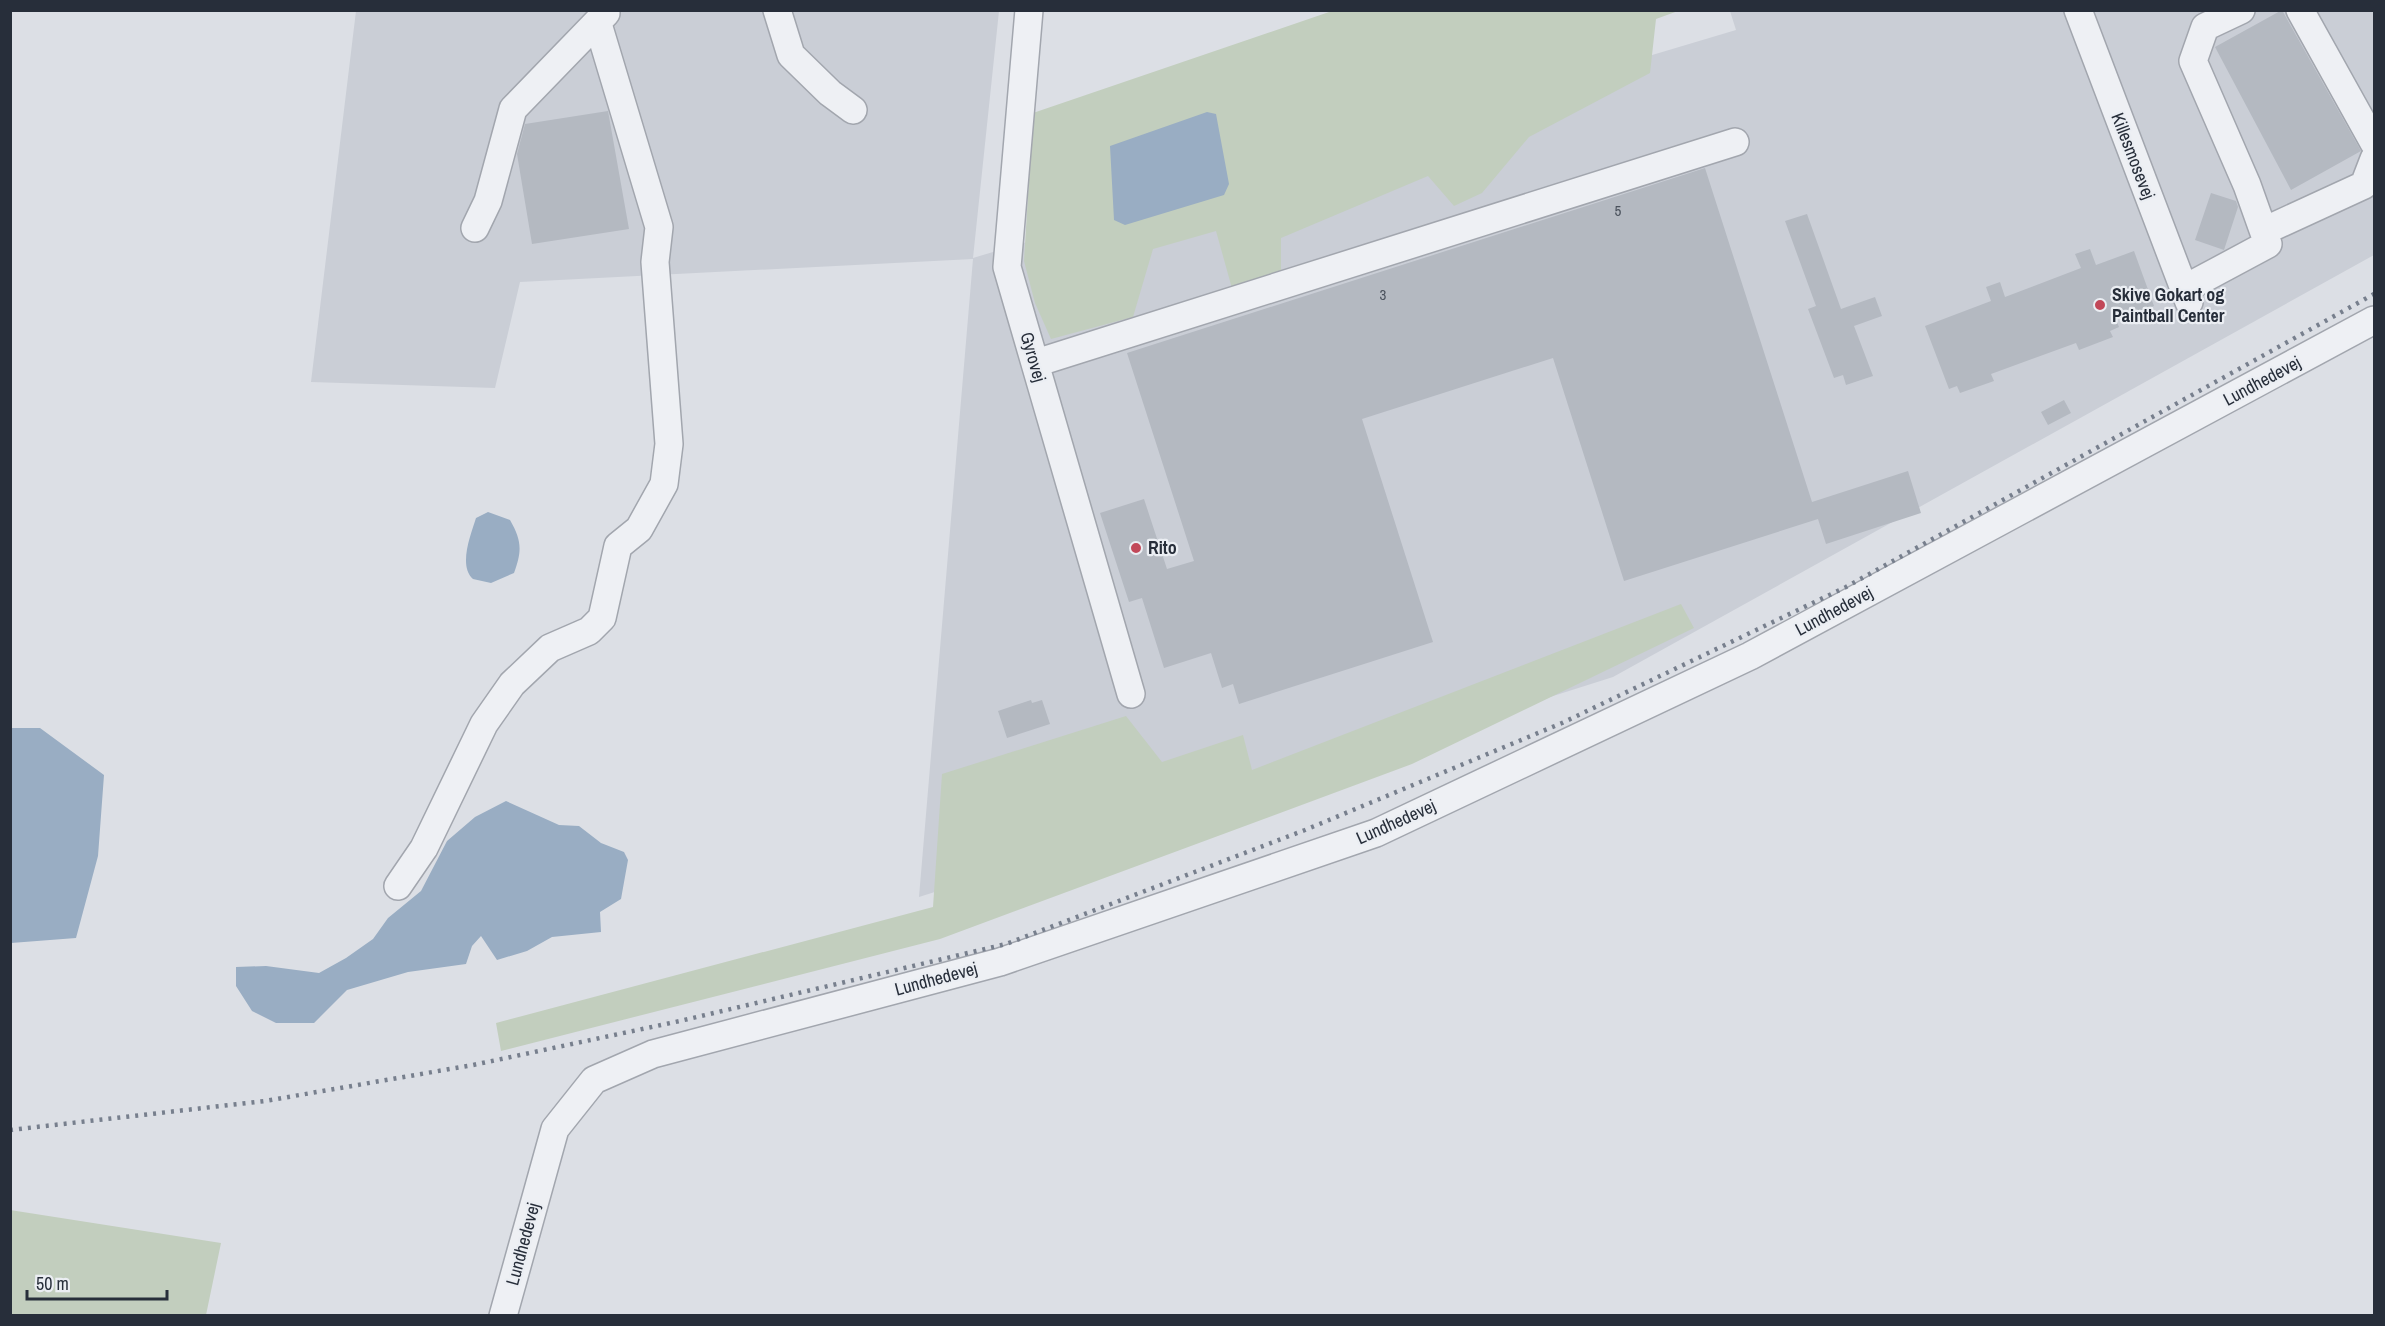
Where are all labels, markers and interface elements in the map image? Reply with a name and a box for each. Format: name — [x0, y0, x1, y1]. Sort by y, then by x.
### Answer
street label: Killesmosevej — [2105, 109, 2161, 203]
house number: 5 — [1615, 200, 1622, 221]
place label: Skive Gokart og Paintball Center — [2112, 282, 2225, 328]
house number: 3 — [1380, 284, 1387, 305]
marker: Skive Gokart og Paintball Center — [2093, 298, 2107, 312]
street label: Gyrovej — [1014, 329, 1053, 385]
street label: Lundhedevej — [2219, 350, 2305, 411]
place label: Rito — [1148, 535, 1177, 560]
marker: Rito — [1129, 541, 1143, 555]
street label: Lundhedevej — [1791, 580, 1877, 641]
street label: Lundhedevej — [1352, 793, 1439, 850]
street label: Lundhedevej — [892, 956, 980, 1002]
street label: Lundhedevej — [500, 1200, 546, 1288]
scale bar — [27, 1263, 166, 1301]
text: 50 m — [36, 1271, 69, 1296]

